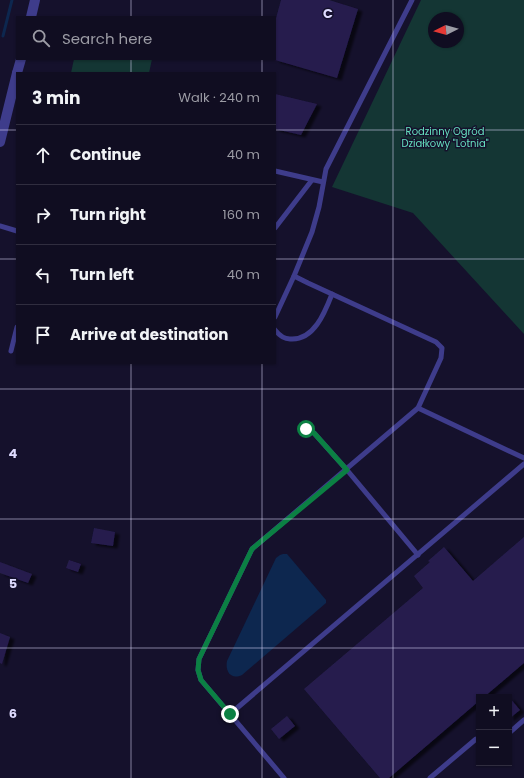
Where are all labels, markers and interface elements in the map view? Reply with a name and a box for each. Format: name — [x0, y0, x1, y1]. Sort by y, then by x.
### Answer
text: C — [323, 4, 333, 23]
north arrow — [428, 12, 464, 48]
search box — [16, 16, 276, 60]
icon: search — [30, 27, 52, 49]
text: Search here — [62, 28, 152, 49]
text: 3 min — [32, 86, 80, 110]
text: Walk · 240 m — [178, 88, 260, 107]
park label: Rodzinny Ogród Działkowy "Lotnia" — [401, 124, 489, 151]
icon: ahead — [32, 144, 54, 166]
text: Continue — [70, 144, 141, 165]
text: 40 m — [227, 145, 260, 164]
icon: right — [32, 204, 54, 226]
text: Turn right — [70, 204, 146, 225]
text: 160 m — [223, 205, 260, 224]
icon: left — [32, 264, 54, 286]
text: Turn left — [70, 264, 134, 285]
text: 40 m — [227, 265, 260, 284]
icon: arrive — [32, 324, 54, 346]
text: Arrive at destination — [70, 324, 228, 345]
route start — [297, 420, 315, 438]
text: 4 — [9, 444, 18, 463]
text: 5 — [9, 574, 17, 593]
map controls — [476, 694, 512, 766]
button: + — [476, 694, 512, 730]
text: 6 — [9, 704, 17, 723]
route end — [221, 705, 239, 723]
button: − — [476, 730, 512, 766]

